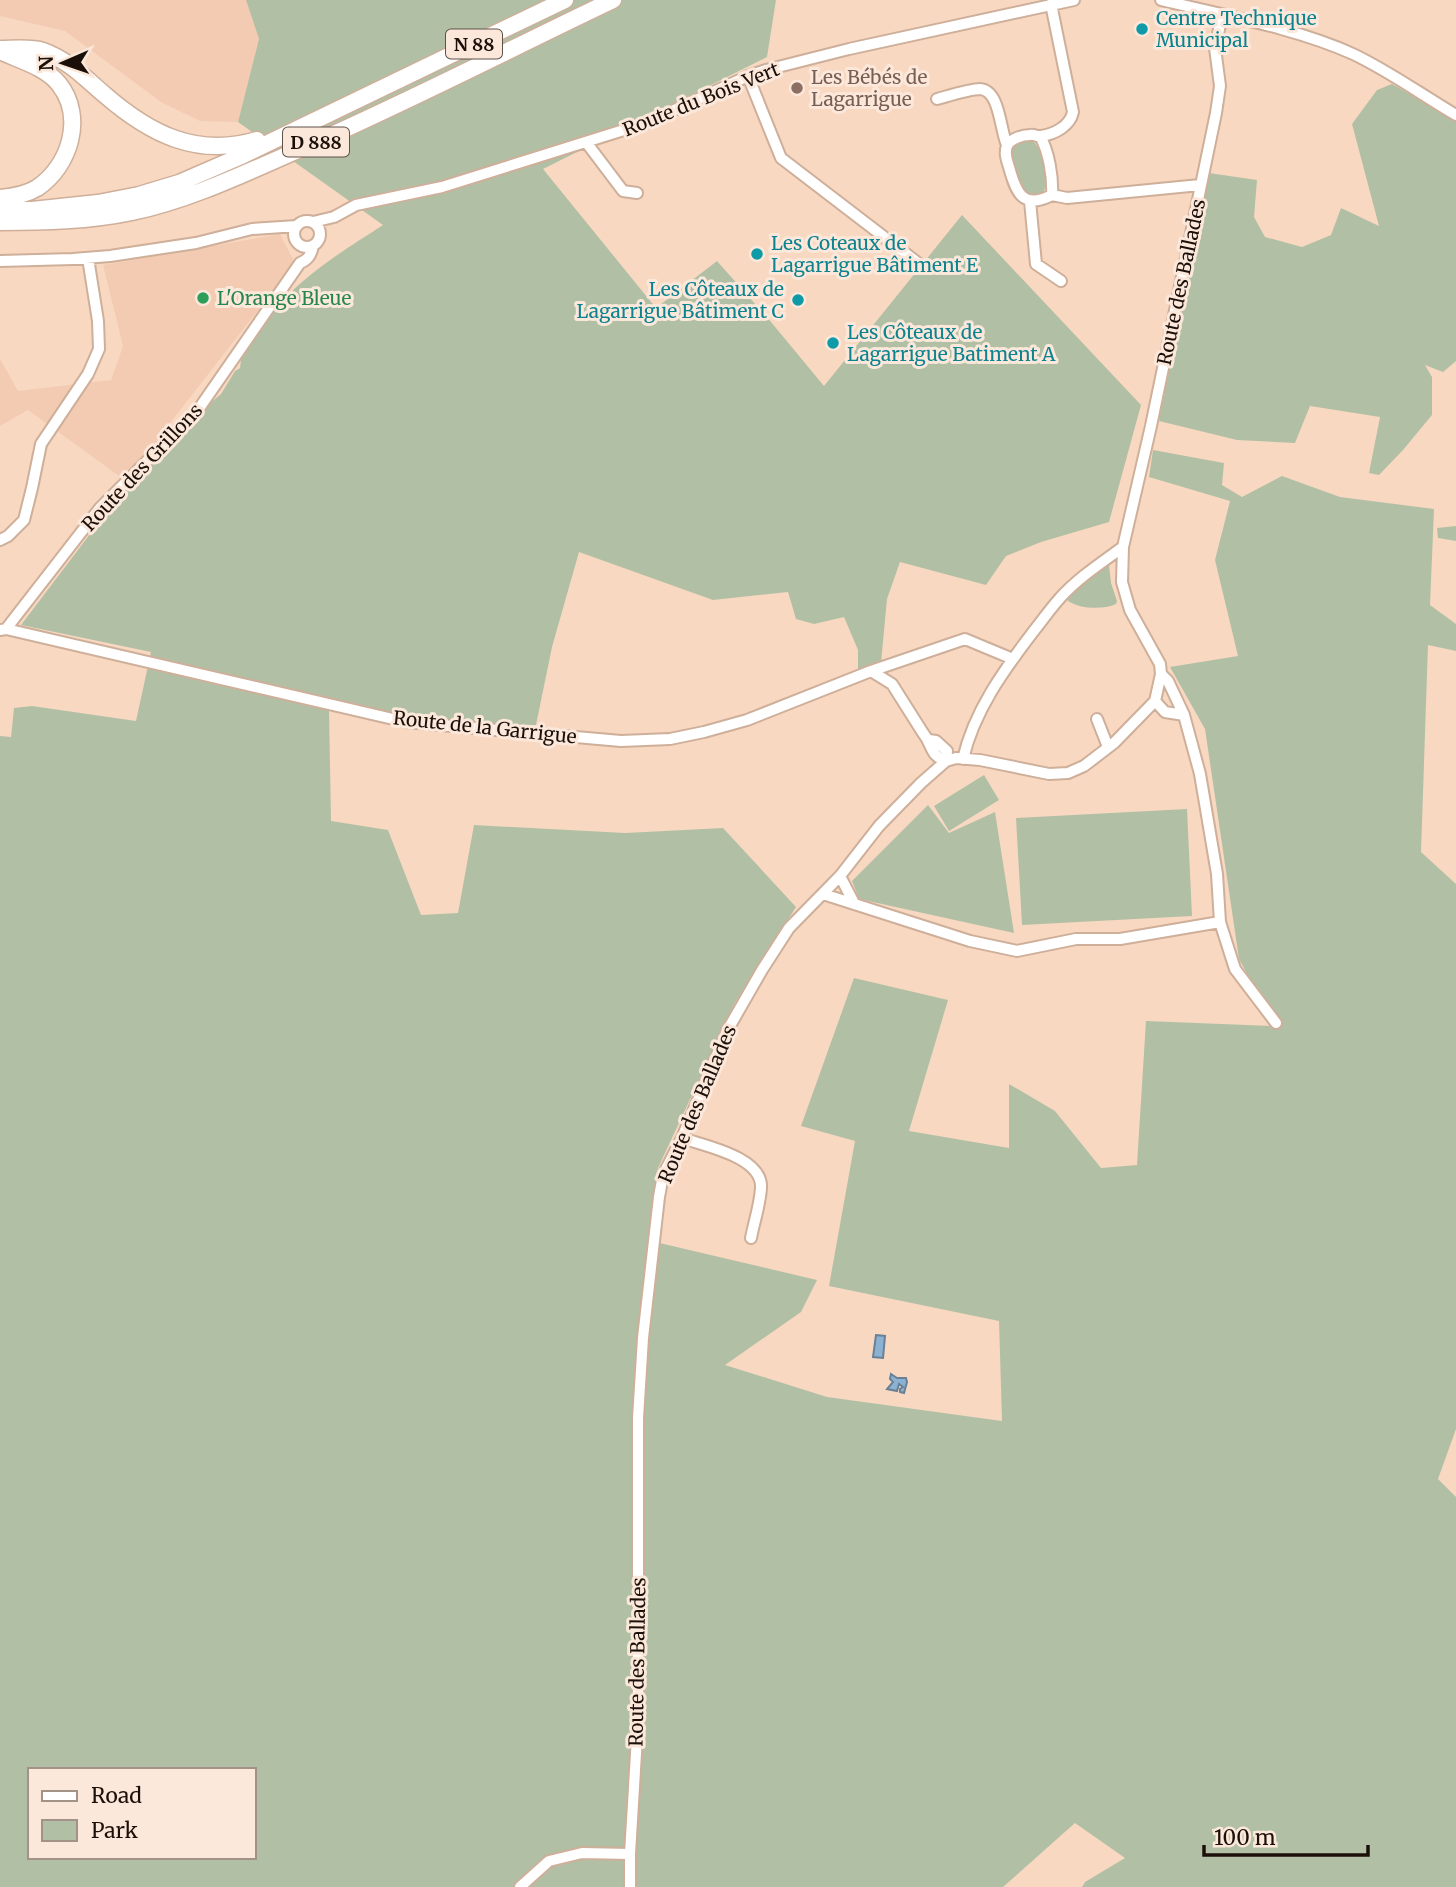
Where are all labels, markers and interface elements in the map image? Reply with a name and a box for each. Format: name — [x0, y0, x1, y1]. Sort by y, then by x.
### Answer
place label: Centre Technique Municipal — [1156, 6, 1317, 52]
marker: Centre Technique Municipal — [1134, 21, 1150, 37]
north arrow — [28, 28, 98, 98]
road number: N 88 — [446, 29, 502, 58]
text: N — [34, 56, 58, 72]
street label: Route du Bois Vert — [619, 56, 783, 141]
place label: Les Bébés de Lagarrigue — [811, 65, 927, 111]
marker: Les Bébés de Lagarrigue — [789, 80, 805, 96]
road number: D 888 — [283, 127, 349, 156]
street label: Route des Ballades — [1152, 197, 1210, 367]
place label: Les Coteaux de Lagarrigue Bâtiment E — [771, 231, 978, 277]
marker: Les Coteaux de Lagarrigue Bâtiment E — [749, 246, 765, 262]
place label: Les Côteaux de Lagarrigue Bâtiment C — [576, 277, 784, 323]
place label: L'Orange Bleue — [217, 286, 351, 310]
marker: L'Orange Bleue — [195, 290, 211, 306]
marker: Les Côteaux de Lagarrigue Bâtiment C — [790, 292, 806, 308]
place label: Les Côteaux de Lagarrigue Batiment A — [847, 320, 1056, 366]
marker: Les Côteaux de Lagarrigue Batiment A — [825, 335, 841, 351]
street label: Route des Grillons — [77, 398, 207, 536]
street label: Route de la Garrigue — [392, 705, 578, 749]
street label: Route des Ballades — [653, 1021, 741, 1187]
street label: Route des Ballades — [624, 1577, 650, 1747]
legend — [28, 1768, 256, 1859]
text: Road — [91, 1782, 142, 1809]
scale bar — [1204, 1814, 1368, 1858]
text: Park — [91, 1817, 138, 1844]
text: 100 m — [1214, 1824, 1276, 1851]

